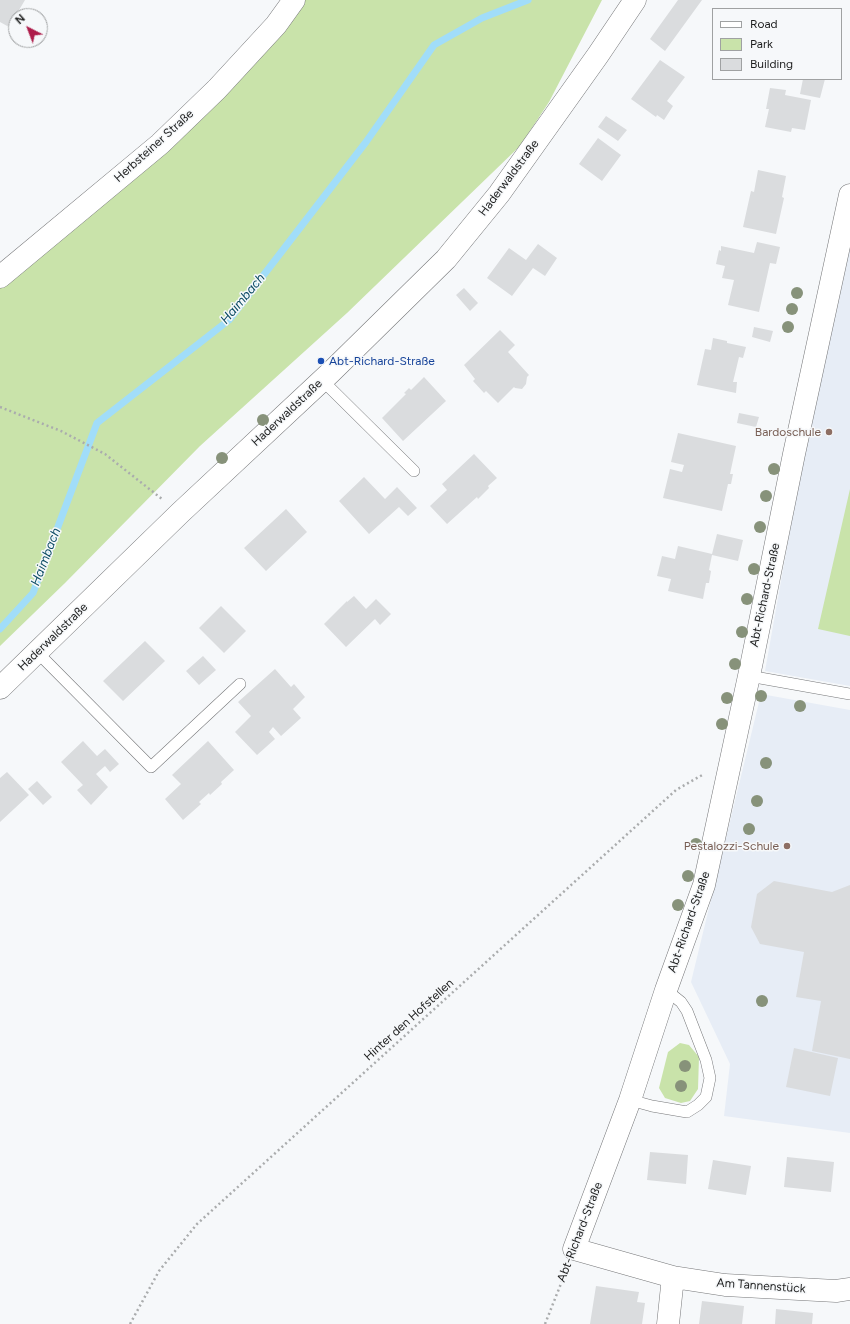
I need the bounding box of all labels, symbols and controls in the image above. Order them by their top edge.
north arrow [8,8,48,48]
legend [712,8,842,80]
text: N [13,12,28,27]
text: Road [750,17,778,31]
text: Park [750,37,773,51]
text: Building [750,57,793,71]
street label: Herbsteiner Straße [111,107,197,185]
street label: Haderwaldstraße [476,137,542,219]
water label: Haimbach [217,271,269,327]
place label: Abt-Richard-Straße [329,354,435,368]
marker: Abt-Richard-Straße [316,356,326,366]
street label: Haderwaldstraße [249,377,325,449]
place label: Bardoschule [755,425,821,439]
marker: Bardoschule [824,427,834,437]
water label: Haimbach [28,526,64,588]
street label: Abt-Richard-Straße [747,542,783,648]
street label: Haderwaldstraße [15,600,91,674]
place label: Pestalozzi-Schule [684,839,779,853]
marker: Pestalozzi-Schule [782,841,792,851]
street label: Abt-Richard-Straße [665,870,713,974]
street label: Hinter den Hofstellen [361,976,457,1064]
street label: Abt-Richard-Straße [554,1180,606,1284]
street label: Am Tannenstück [716,1276,806,1296]

